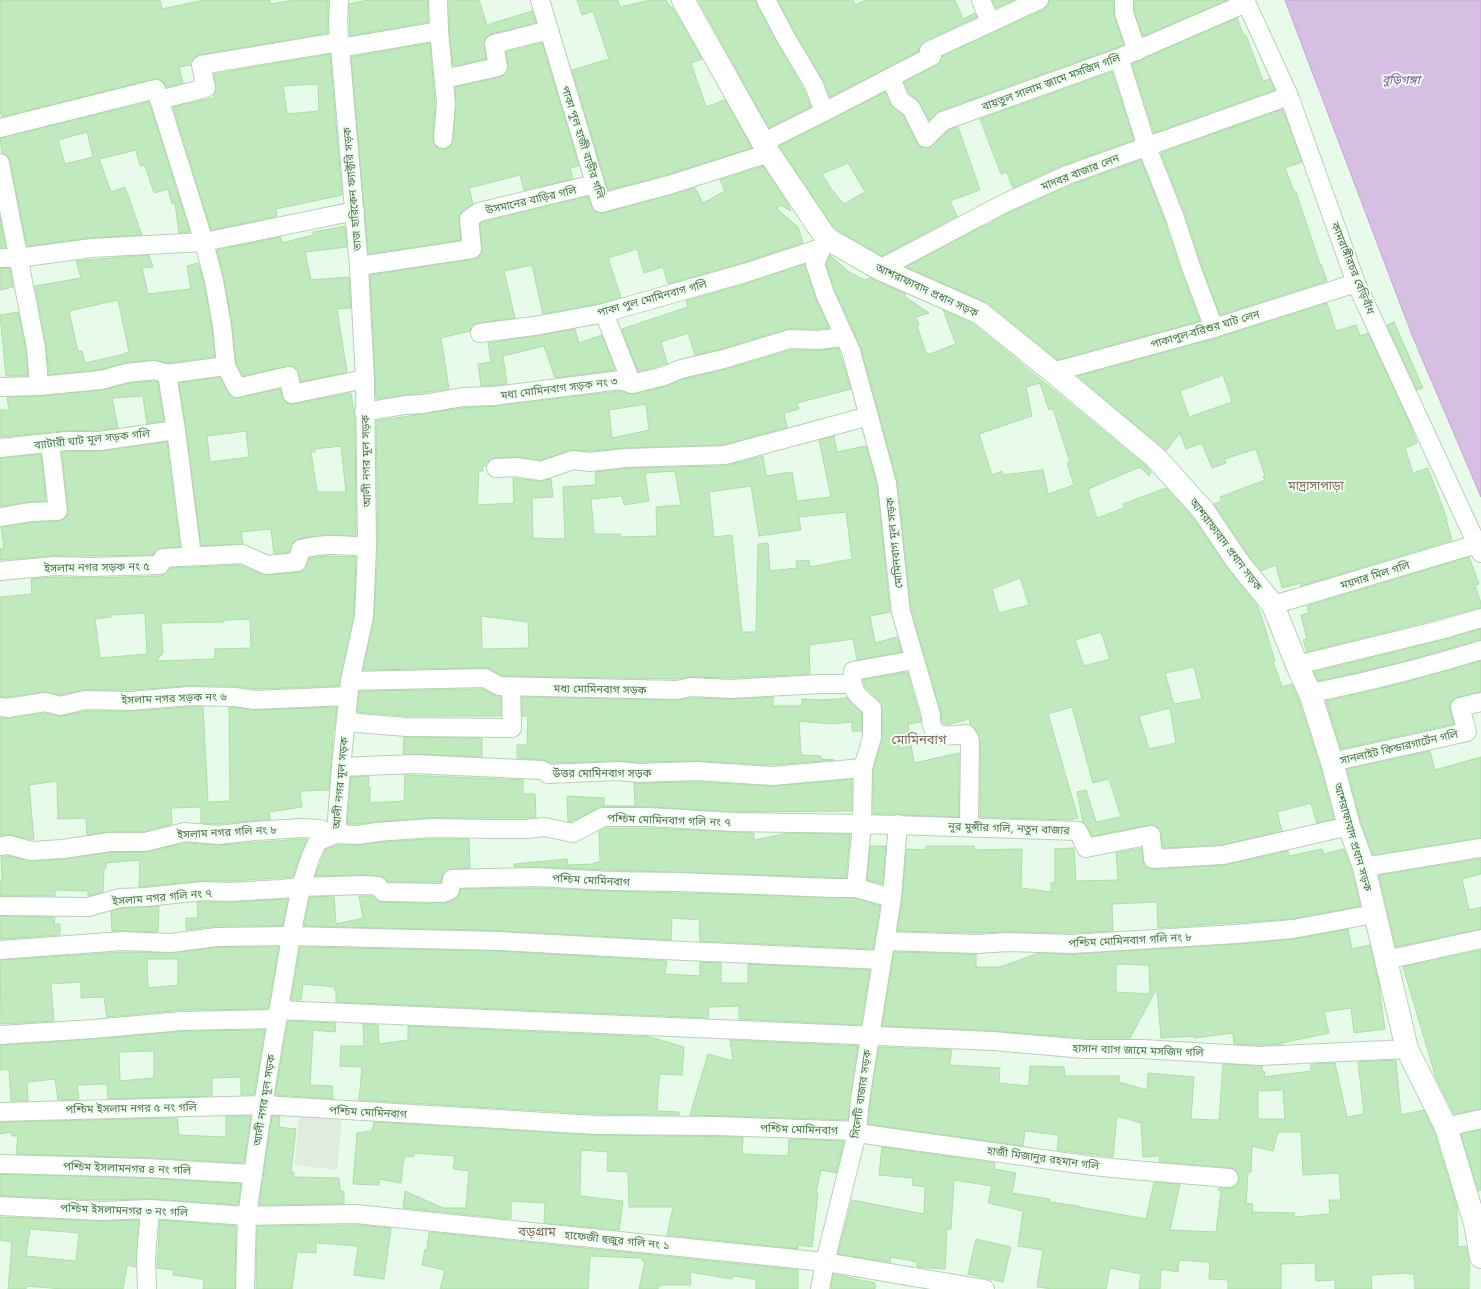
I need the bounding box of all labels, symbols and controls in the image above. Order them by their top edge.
street label: বায়তুল সালাম জামে মসজিদ গলি [979,49,1123,115]
water label: বুড়িগঙ্গা [1382,71,1423,89]
street label: পাকা পুল হাজী বাড়ীর গলি [557,84,609,201]
street label: তাজ হারিকেন ফ্যাক্টরি সড়ক [339,126,365,252]
street label: মাদবর বাজার লেন [1038,150,1122,195]
street label: উসমানের বাড়ির গলি [483,182,579,218]
street label: কামরাঙ্গীরচর বেড়িবাঁধ [1327,219,1379,317]
street label: আশরাফাবাদ প্রধান সড়ক [872,259,981,321]
street label: পাকা পুল মোমিনবাগ গলি [595,275,710,320]
street label: পাকাপুল-বরিশুর ঘাট লেন [1149,306,1262,352]
street label: মধ্য মোমিনবাগ সড়ক নং ৩ [499,373,619,403]
street label: আলী নগর মূল সড়ক [357,415,375,508]
street label: ব্যাটারী ঘাট মূল সড়ক গলি [32,425,152,453]
district label: মাদ্রাসাপাড়া [1287,477,1344,495]
street label: আশরাফাবাদ প্রধান সড়ক [1185,494,1266,594]
street label: মোমিনবাগ মূল সড়ক [881,497,907,589]
street label: ময়দার মিল গলি [1337,557,1412,593]
street label: ইসলাম নগর সড়ক নং ৫ [43,558,150,576]
street label: মধ্য মোমিনবাগ সড়ক [552,680,647,698]
street label: ইসলাম নগর সড়ক নং ৬ [120,688,227,708]
street label: সানলাইট কিন্ডারগার্টেন গলি [1337,725,1461,769]
district label: মোমিনবাগ [892,730,947,749]
street label: আলী নগর মূল সড়ক [328,736,352,831]
street label: উত্তর মোমিনবাগ সড়ক [552,765,652,781]
street label: আশরাফাবাদ প্রধান সড়ক [1330,780,1376,893]
street label: পশ্চিম মোমিনবাগ গলি নং ৭ [607,810,731,830]
street label: নূর মুন্সীর গলি, নতুন বাজার [947,818,1071,838]
street label: ইসলাম নগর গলি নং ৮ [176,821,278,843]
street label: পশ্চিম মোমিনবাগ [552,870,631,890]
street label: ইসলাম নগর গলি নং ৭ [111,885,212,909]
street label: পশ্চিম মোমিনবাগ গলি নং ৮ [1068,929,1193,951]
street label: হাসান ব্যাগ জামে মসজিদ গলি [1071,1040,1205,1060]
street label: সিলেটি বাজার সড়ক [847,1049,875,1140]
street label: আলী নগর মূল সড়ক [249,1053,279,1148]
street label: পশ্চিম ইসলাম নগর ৫ নং গলি [65,1099,198,1117]
street label: পশ্চিম মোমিনবাগ [329,1102,408,1122]
street label: পশ্চিম মোমিনবাগ [760,1120,839,1138]
street label: হাজী মিজানুর রহমান গলি [985,1142,1101,1174]
street label: পশ্চিম ইসলামনগর ৪ নং গলি [63,1158,192,1178]
street label: পশ্চিম ইসলামনগর ৩ নং গলি [60,1200,189,1220]
district label: বড়গ্রাম [517,1222,557,1241]
street label: হাফেজী হুজুর গলি নং ১ [563,1226,670,1253]

